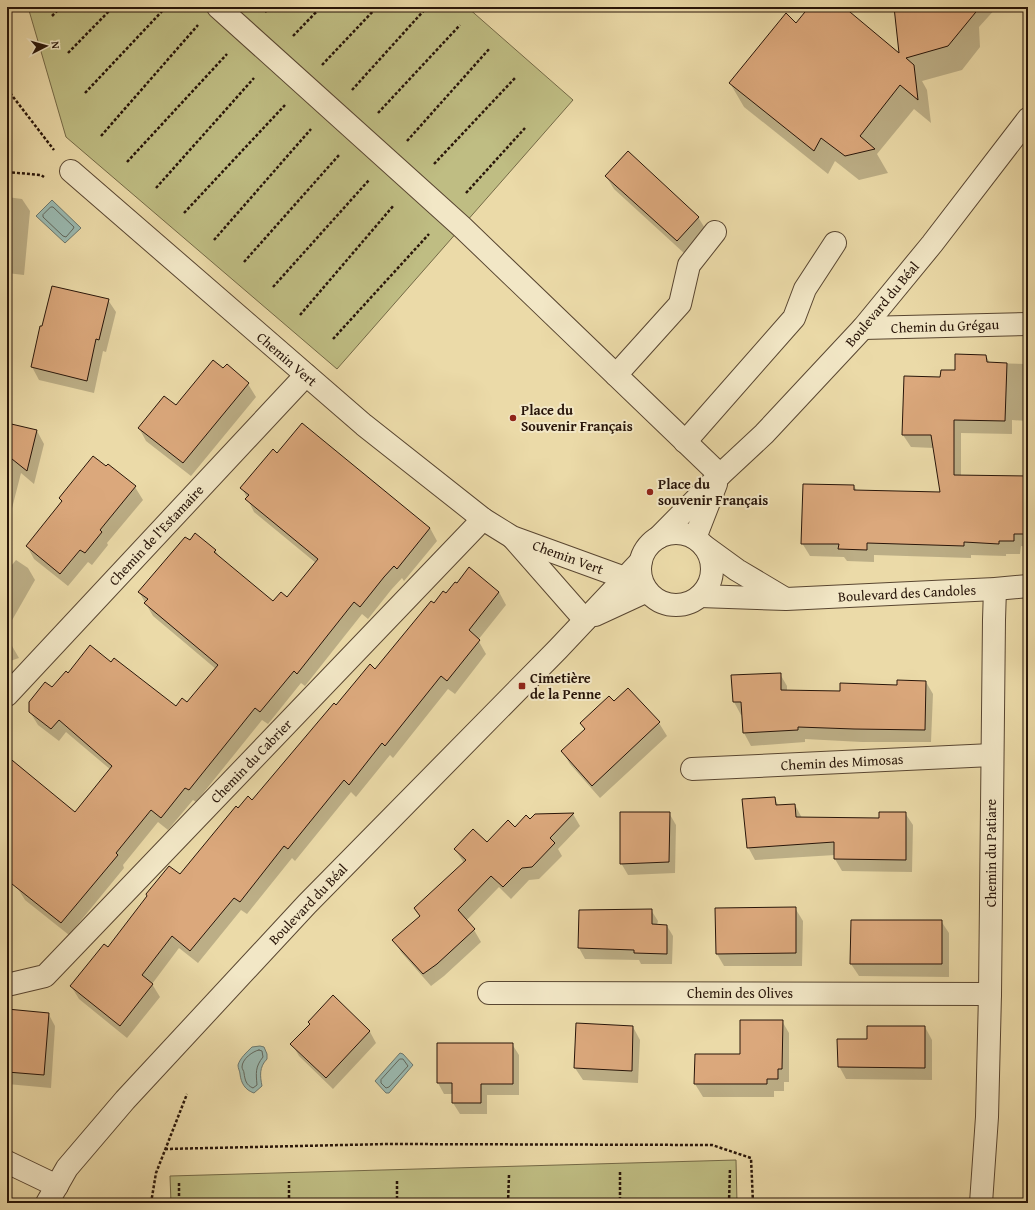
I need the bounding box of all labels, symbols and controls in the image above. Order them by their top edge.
north arrow [26,26,66,66]
text: N [48,40,64,50]
street label: Boulevard du Béal [840,257,924,351]
street label: Chemin du Grégau [891,314,1000,338]
street label: Chemin Vert [253,327,322,391]
place label: Place du Souvenir Français [521,400,633,436]
marker: Place du Souvenir Français [508,413,518,423]
place label: Place du souvenir Français [658,474,768,510]
street label: Chemin de l'Estamaire [104,480,208,590]
marker: Place du souvenir Français [645,487,655,497]
street label: Chemin Vert [530,535,606,579]
street label: Boulevard des Candoles [838,579,976,607]
place label: Cimetière de la Penne [530,668,601,704]
marker: Cimetière de la Penne [517,681,527,691]
street label: Chemin du Cabrier [206,714,297,808]
street label: Chemin des Mimosas [780,749,904,775]
street label: Chemin du Patiare [981,798,1001,907]
street label: Boulevard du Béal [264,859,352,949]
street label: Chemin des Olives [687,983,793,1003]

